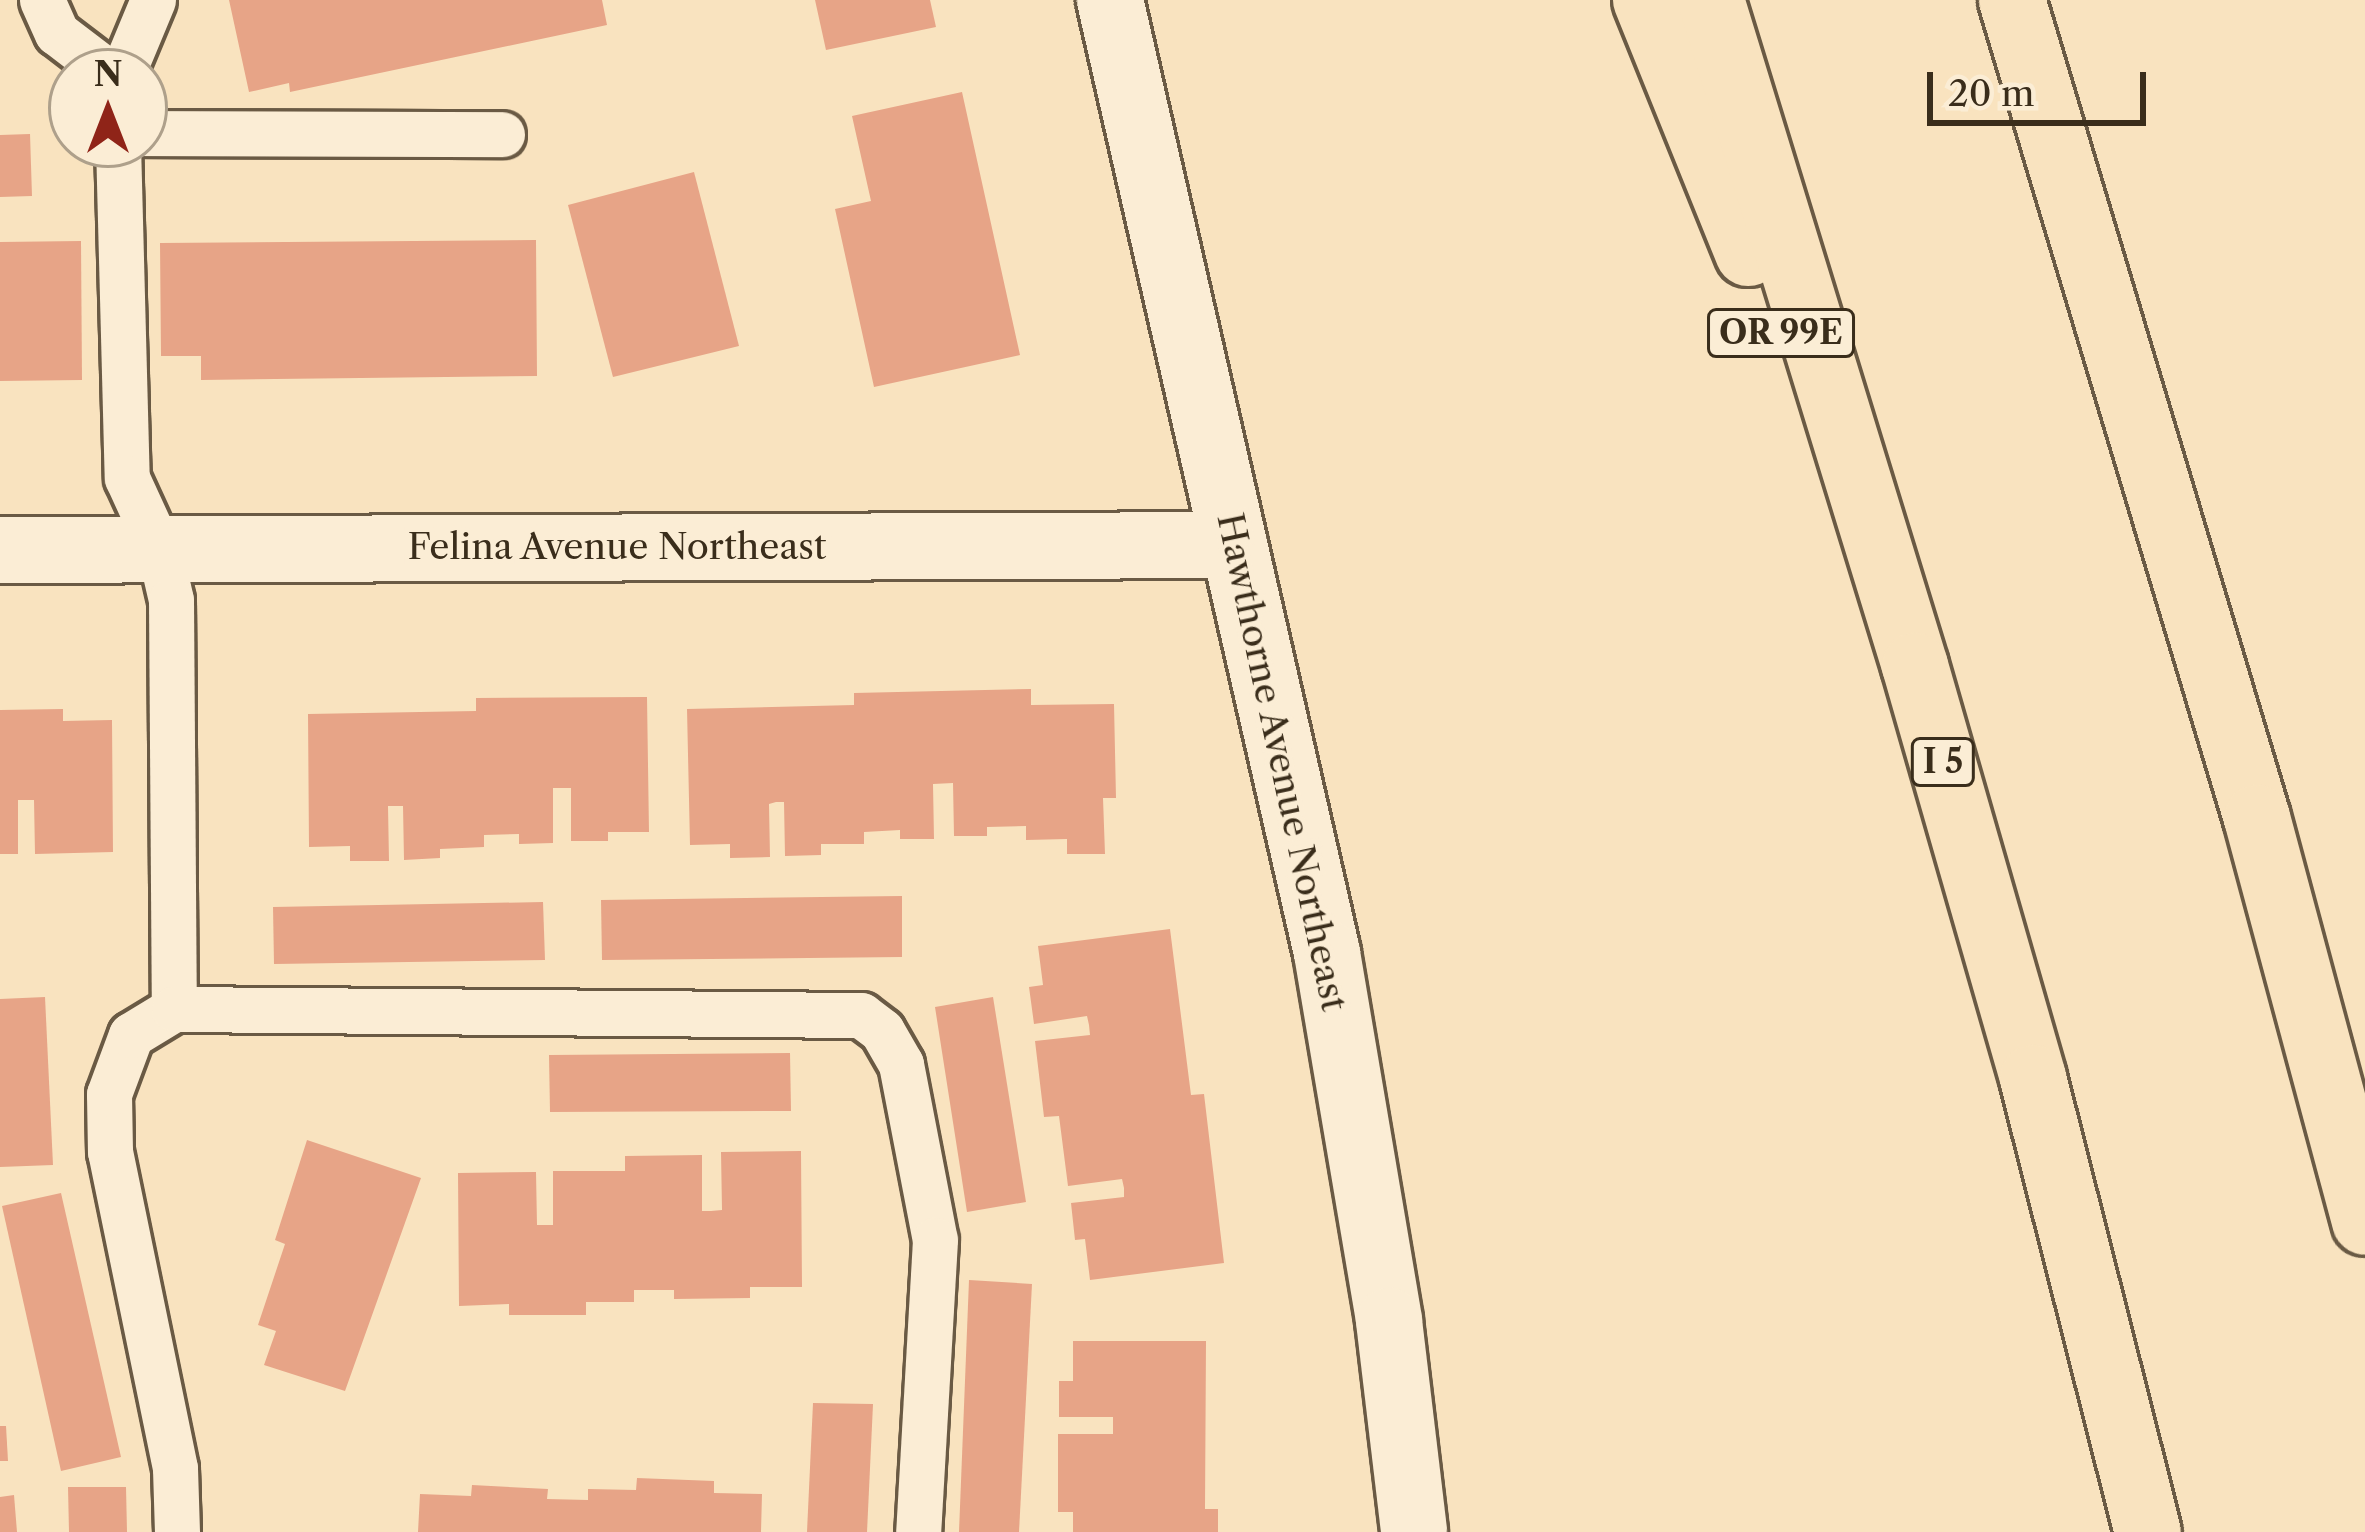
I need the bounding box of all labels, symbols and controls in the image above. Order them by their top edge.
north arrow [48,48,168,168]
scale bar [1933,48,2152,122]
text: N [94,54,122,95]
text: 20 m [1948,71,2035,115]
road number: OR 99E [1706,306,1856,360]
street label: Hawthorne Avenue Northeast [1208,508,1356,1016]
street label: Felina Avenue Northeast [406,525,828,569]
road number: I 5 [1910,735,1976,789]

